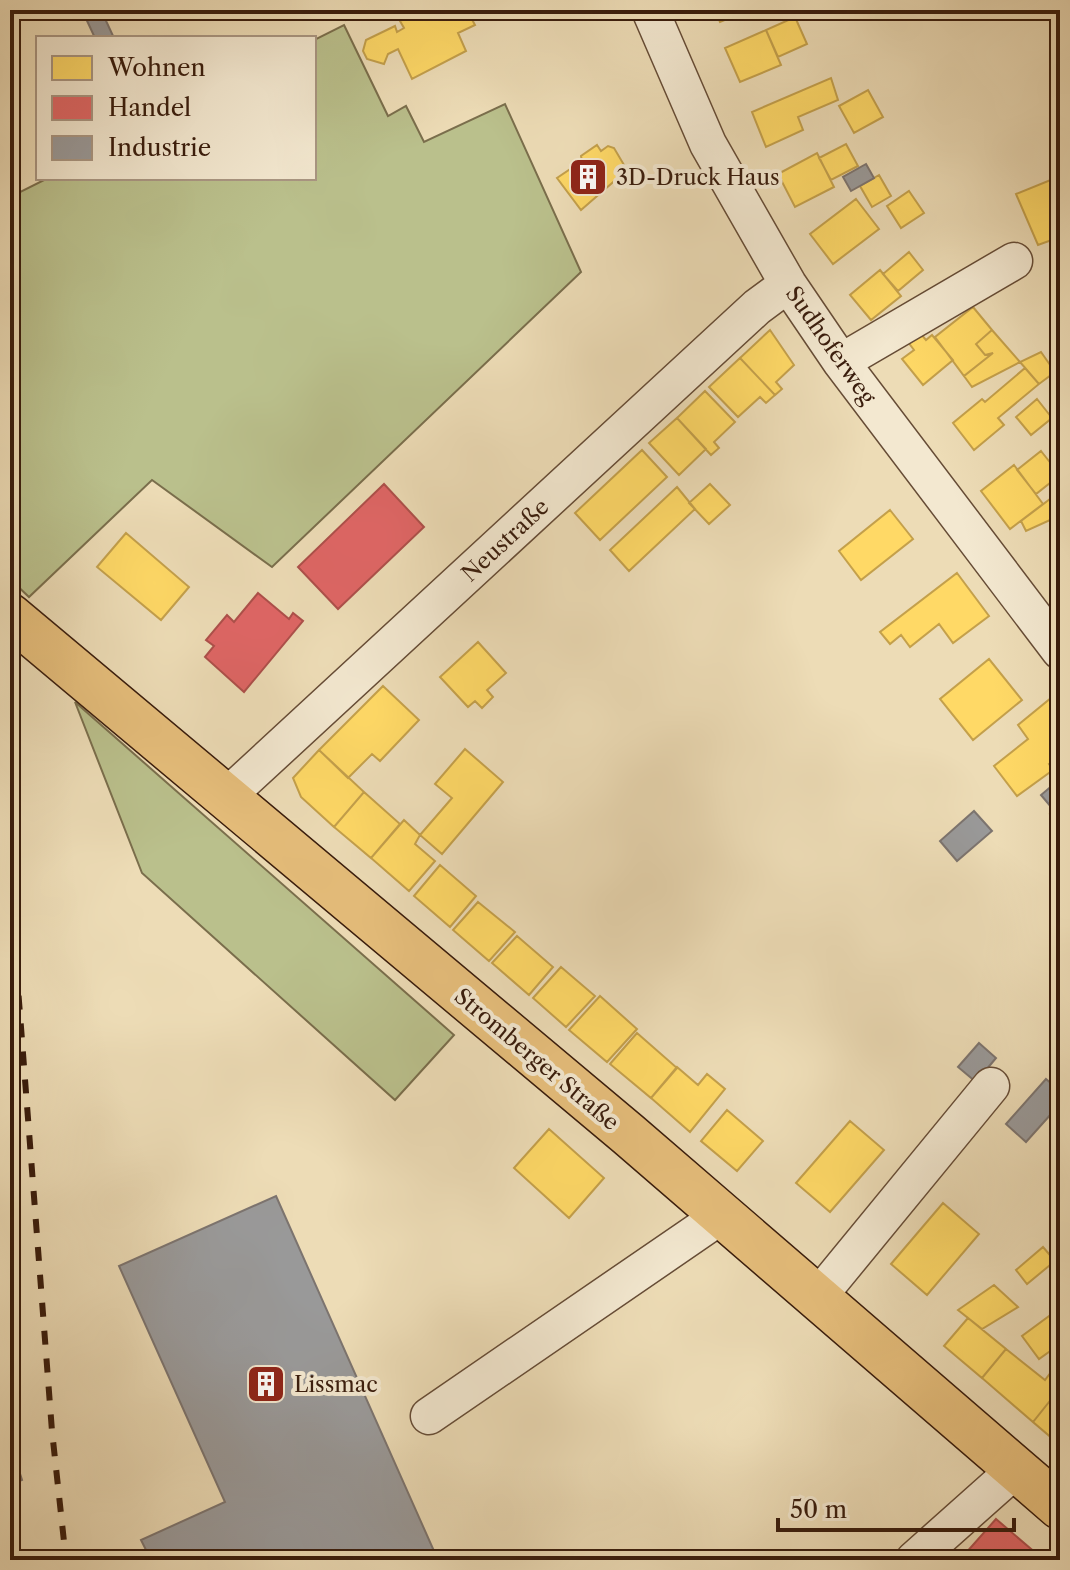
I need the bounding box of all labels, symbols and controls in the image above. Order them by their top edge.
legend [36,36,316,180]
text: Wohnen [107,53,206,82]
text: Handel [108,93,191,122]
text: Industrie [108,133,211,162]
building icon: 3D-Druck Haus [567,156,609,198]
place label: 3D-Druck Haus [616,164,780,191]
street label: Sudhoferweg [780,281,881,410]
street label: Neustraße [456,493,554,587]
street label: Stromberger Straße [449,983,624,1136]
building icon: Lissmac [245,1363,287,1405]
place label: Lissmac [294,1371,378,1398]
scale bar [778,1482,1014,1532]
text: 50 m [790,1495,847,1524]

